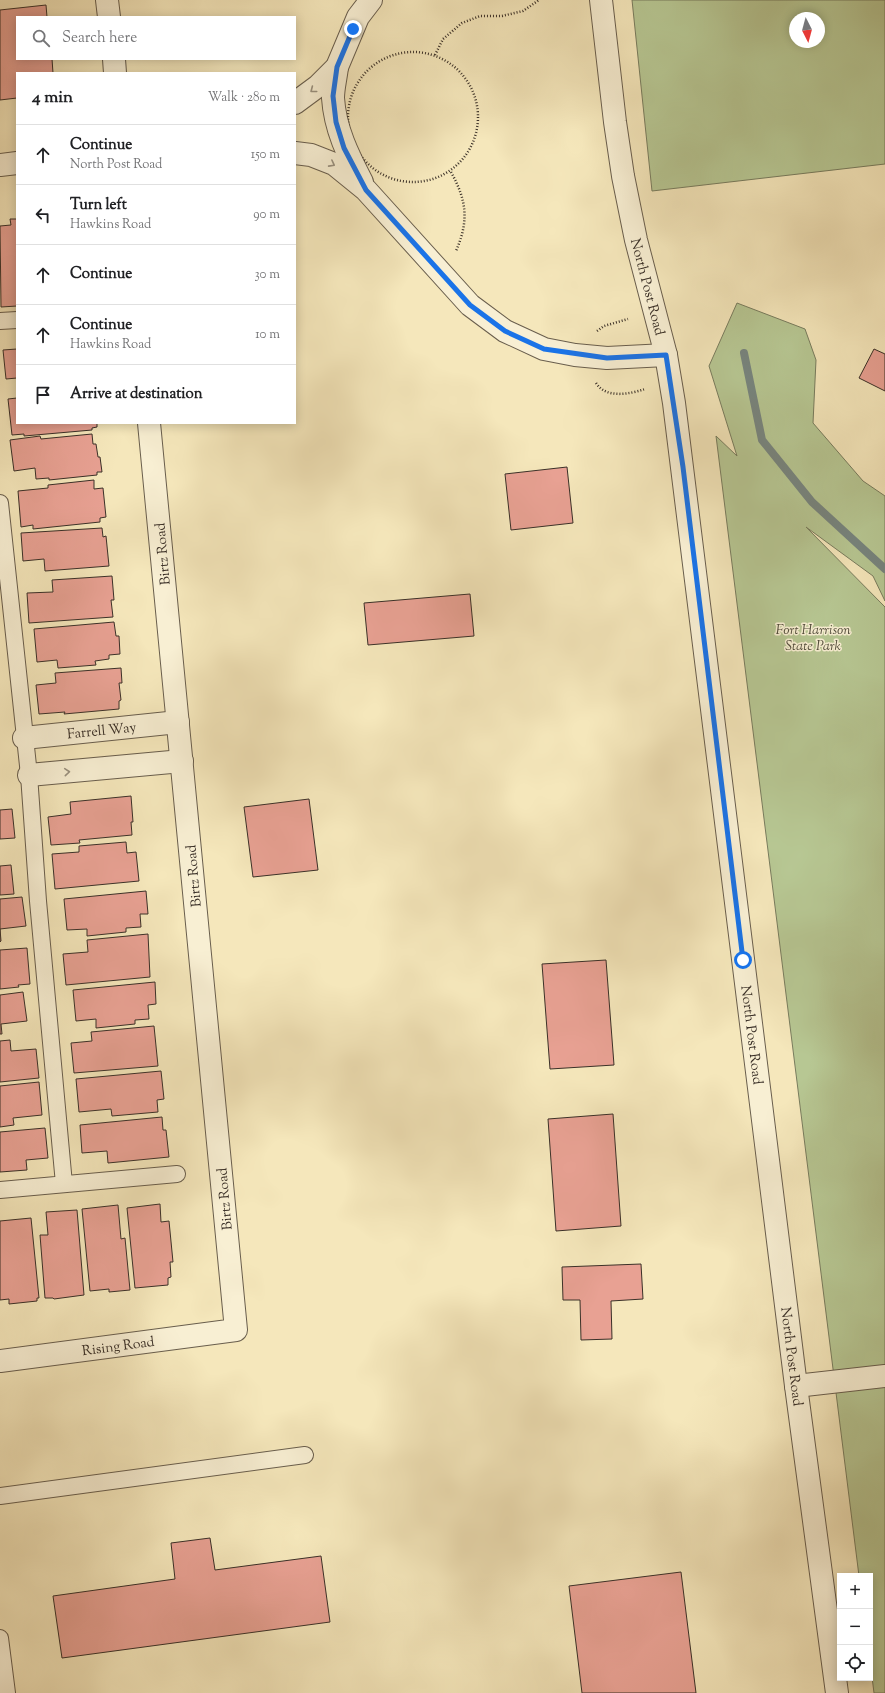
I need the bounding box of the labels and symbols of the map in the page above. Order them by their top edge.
north arrow [789,12,825,48]
route end [344,20,362,38]
one-way arrow [310,85,317,92]
one-way arrow [328,159,335,167]
street label: North Post Road [624,236,669,338]
street label: Birtz Road [151,522,177,586]
park label: Fort Harrison State Park [775,621,851,657]
street label: Farrell Way [66,718,137,745]
one-way arrow [64,767,70,776]
street label: Birtz Road [182,844,208,908]
route start [734,951,752,969]
street label: North Post Road [734,984,767,1086]
street label: Birtz Road [213,1167,239,1231]
street label: North Post Road [774,1306,807,1408]
street label: Rising Road [81,1333,156,1362]

